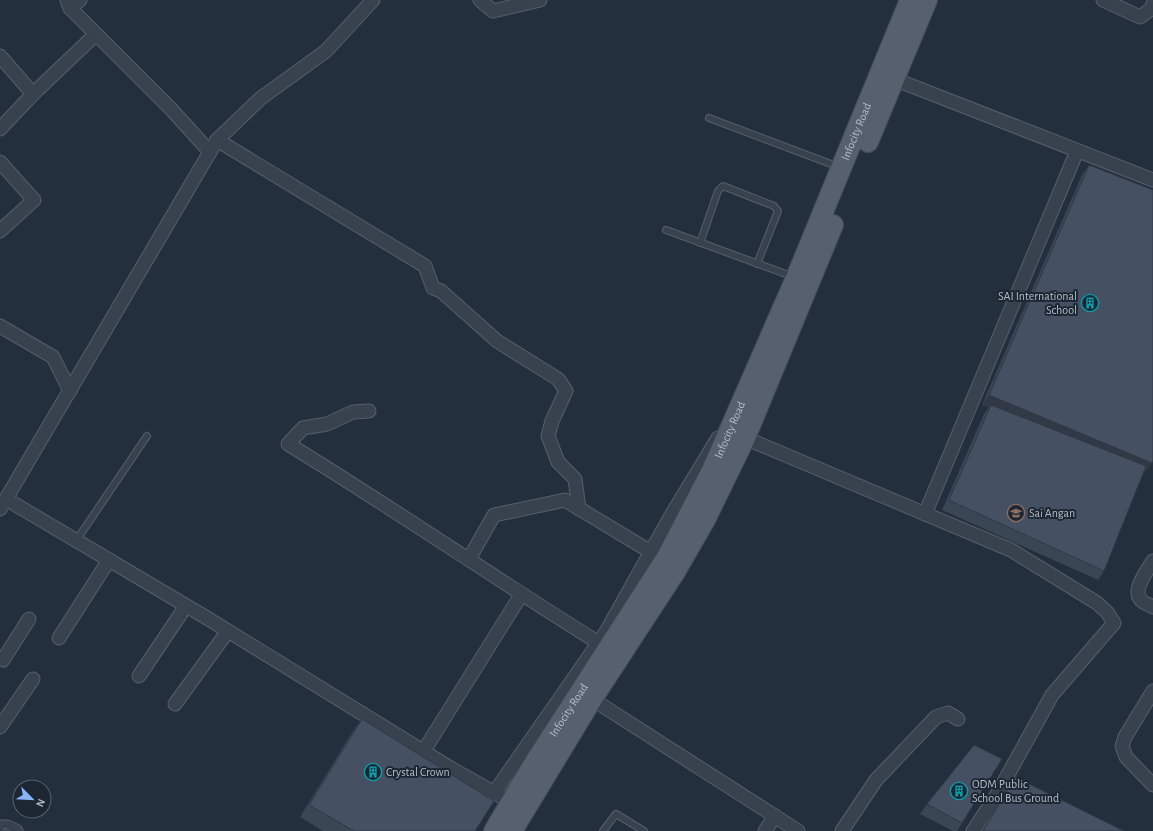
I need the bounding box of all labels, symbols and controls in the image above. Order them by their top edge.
street label: Infocity Road [839,101,873,162]
place label: SAI International School [998,290,1077,316]
building icon: SAI International School [1080,293,1100,313]
street label: Infocity Road [712,399,747,460]
school or university icon: Sai Angan [1006,503,1026,523]
place label: Sai Angan [1029,507,1075,519]
street label: Infocity Road [547,681,590,739]
building icon: Crystal Crown [363,762,383,782]
place label: Crystal Crown [386,766,450,779]
place label: ODM Public School Bus Ground [972,778,1059,804]
north arrow [12,779,52,819]
building icon: ODM Public School Bus Ground [949,781,969,801]
text: N [34,797,47,809]

